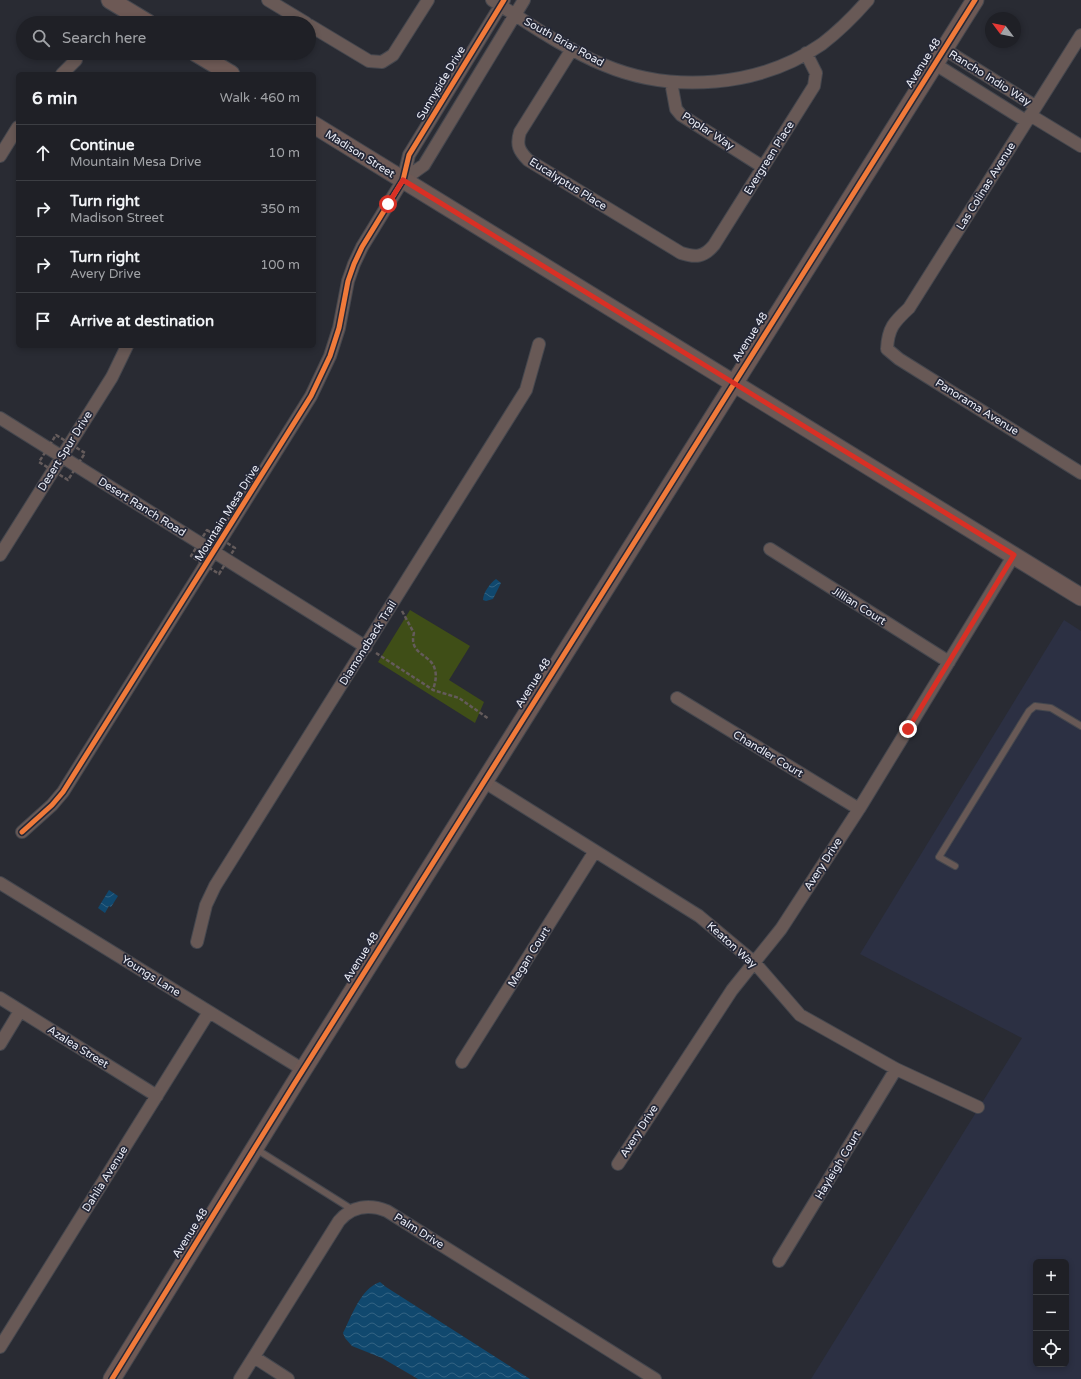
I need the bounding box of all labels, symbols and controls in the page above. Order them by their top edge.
north arrow [985,12,1021,48]
street label: South Briar Road [522,15,606,69]
search box [16,16,316,60]
icon: search [30,27,52,49]
text: Search here [62,29,146,47]
street label: Avenue 48 [903,36,943,90]
street label: Sunnyside Drive [414,44,468,122]
street label: Rancho Indio Way [947,47,1034,109]
text: 6 min [32,88,77,109]
text: Walk · 460 m [220,90,300,106]
street label: Poplar Way [679,109,737,153]
street label: Evergreen Place [741,119,797,197]
street label: Madison Street [323,127,397,181]
text: Continue [70,136,134,154]
street label: Las Colinas Avenue [954,140,1018,232]
icon: ahead [32,142,54,164]
text: 10 m [268,145,300,161]
text: Mountain Mesa Drive [70,154,201,170]
street label: Eucalyptus Place [527,155,609,213]
text: Turn right [70,192,140,210]
route start [379,195,397,213]
icon: right [32,198,54,220]
text: 350 m [260,201,300,217]
text: Madison Street [70,210,164,226]
text: Turn right [70,248,140,266]
icon: right [32,254,54,276]
text: 100 m [260,257,300,273]
text: Avery Drive [70,266,141,282]
icon: arrive [32,310,54,332]
street label: Avenue 48 [730,310,770,364]
text: Arrive at destination [70,312,214,330]
street label: Panorama Avenue [933,376,1021,438]
street label: Desert Spur Drive [35,409,95,493]
street label: Mountain Mesa Drive [192,462,262,564]
street label: Desert Ranch Road [96,475,188,539]
street label: Jillian Court [830,584,888,628]
street label: Diamondback Trail [337,598,399,688]
street label: Avenue 48 [513,656,553,710]
route end [899,720,917,738]
street label: Chandler Court [731,728,805,780]
street label: Avery Drive [801,835,845,893]
street label: Keaton Way [704,919,760,971]
street label: Megan Court [505,924,553,990]
street label: Avenue 48 [341,930,381,984]
street label: Youngs Lane [119,953,183,999]
street label: Azalea Street [45,1023,111,1071]
street label: Avery Drive [617,1102,661,1160]
street label: Hayleigh Court [812,1128,864,1202]
street label: Dahlia Avenue [80,1144,130,1214]
street label: Avenue 48 [170,1206,210,1260]
street label: Palm Drive [392,1211,446,1251]
map controls [1033,1259,1069,1367]
button: + [1033,1259,1069,1295]
button: − [1033,1295,1069,1331]
button: locate [1033,1331,1069,1367]

